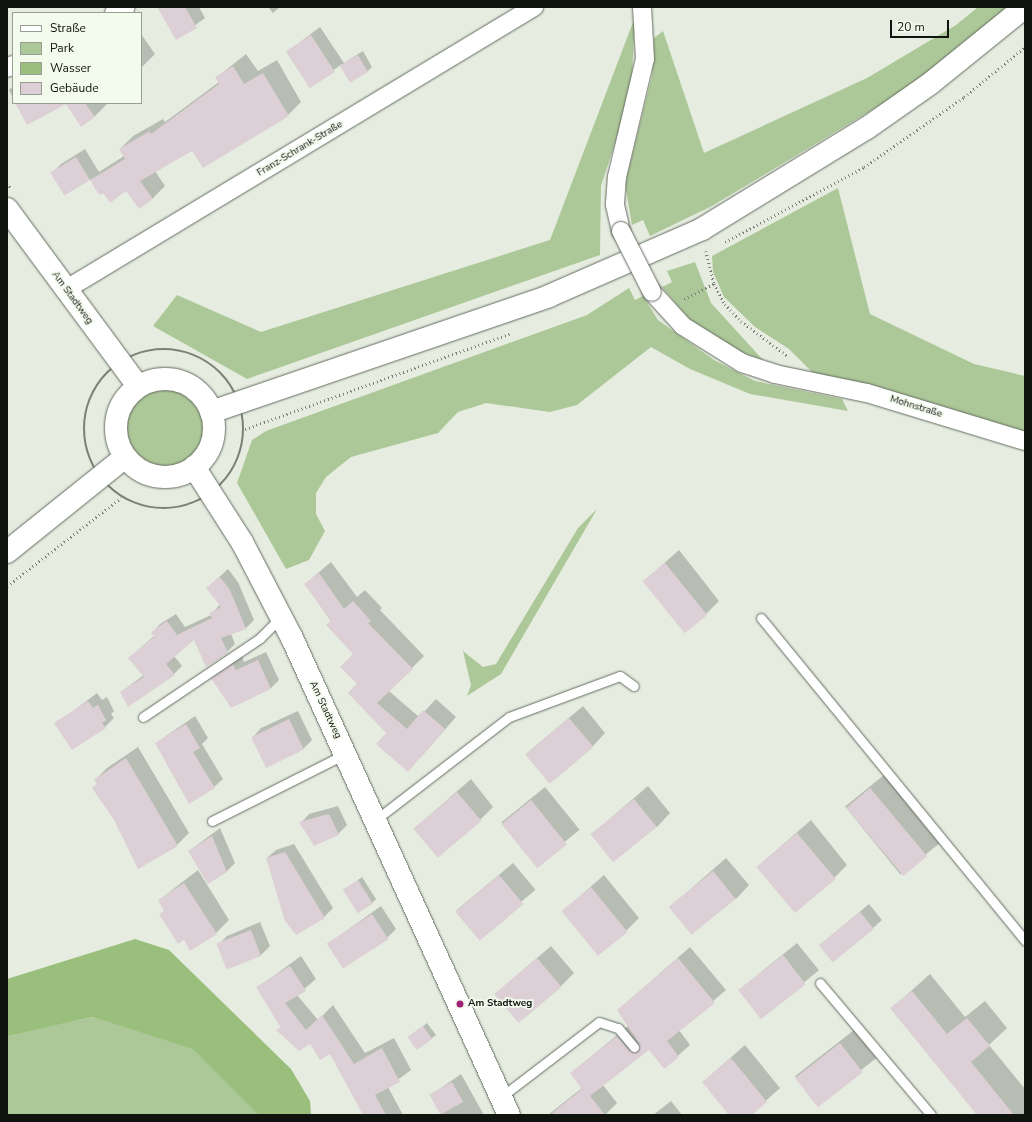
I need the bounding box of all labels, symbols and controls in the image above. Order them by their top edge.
legend [12,12,142,104]
scale bar [892,12,951,38]
text: 20 m [897,19,925,35]
text: Straße [50,20,86,36]
text: Park [50,40,74,56]
text: Wasser [50,60,91,76]
text: Gebäude [50,80,99,96]
street label: Franz-Schrank-Straße [255,119,345,179]
street label: Am Stadtweg [49,269,95,327]
street label: Mohnstraße [888,393,944,421]
street label: Am Stadtweg [306,679,344,741]
place label: Am Stadtweg [468,998,532,1010]
marker: Am Stadtweg [455,999,465,1009]

